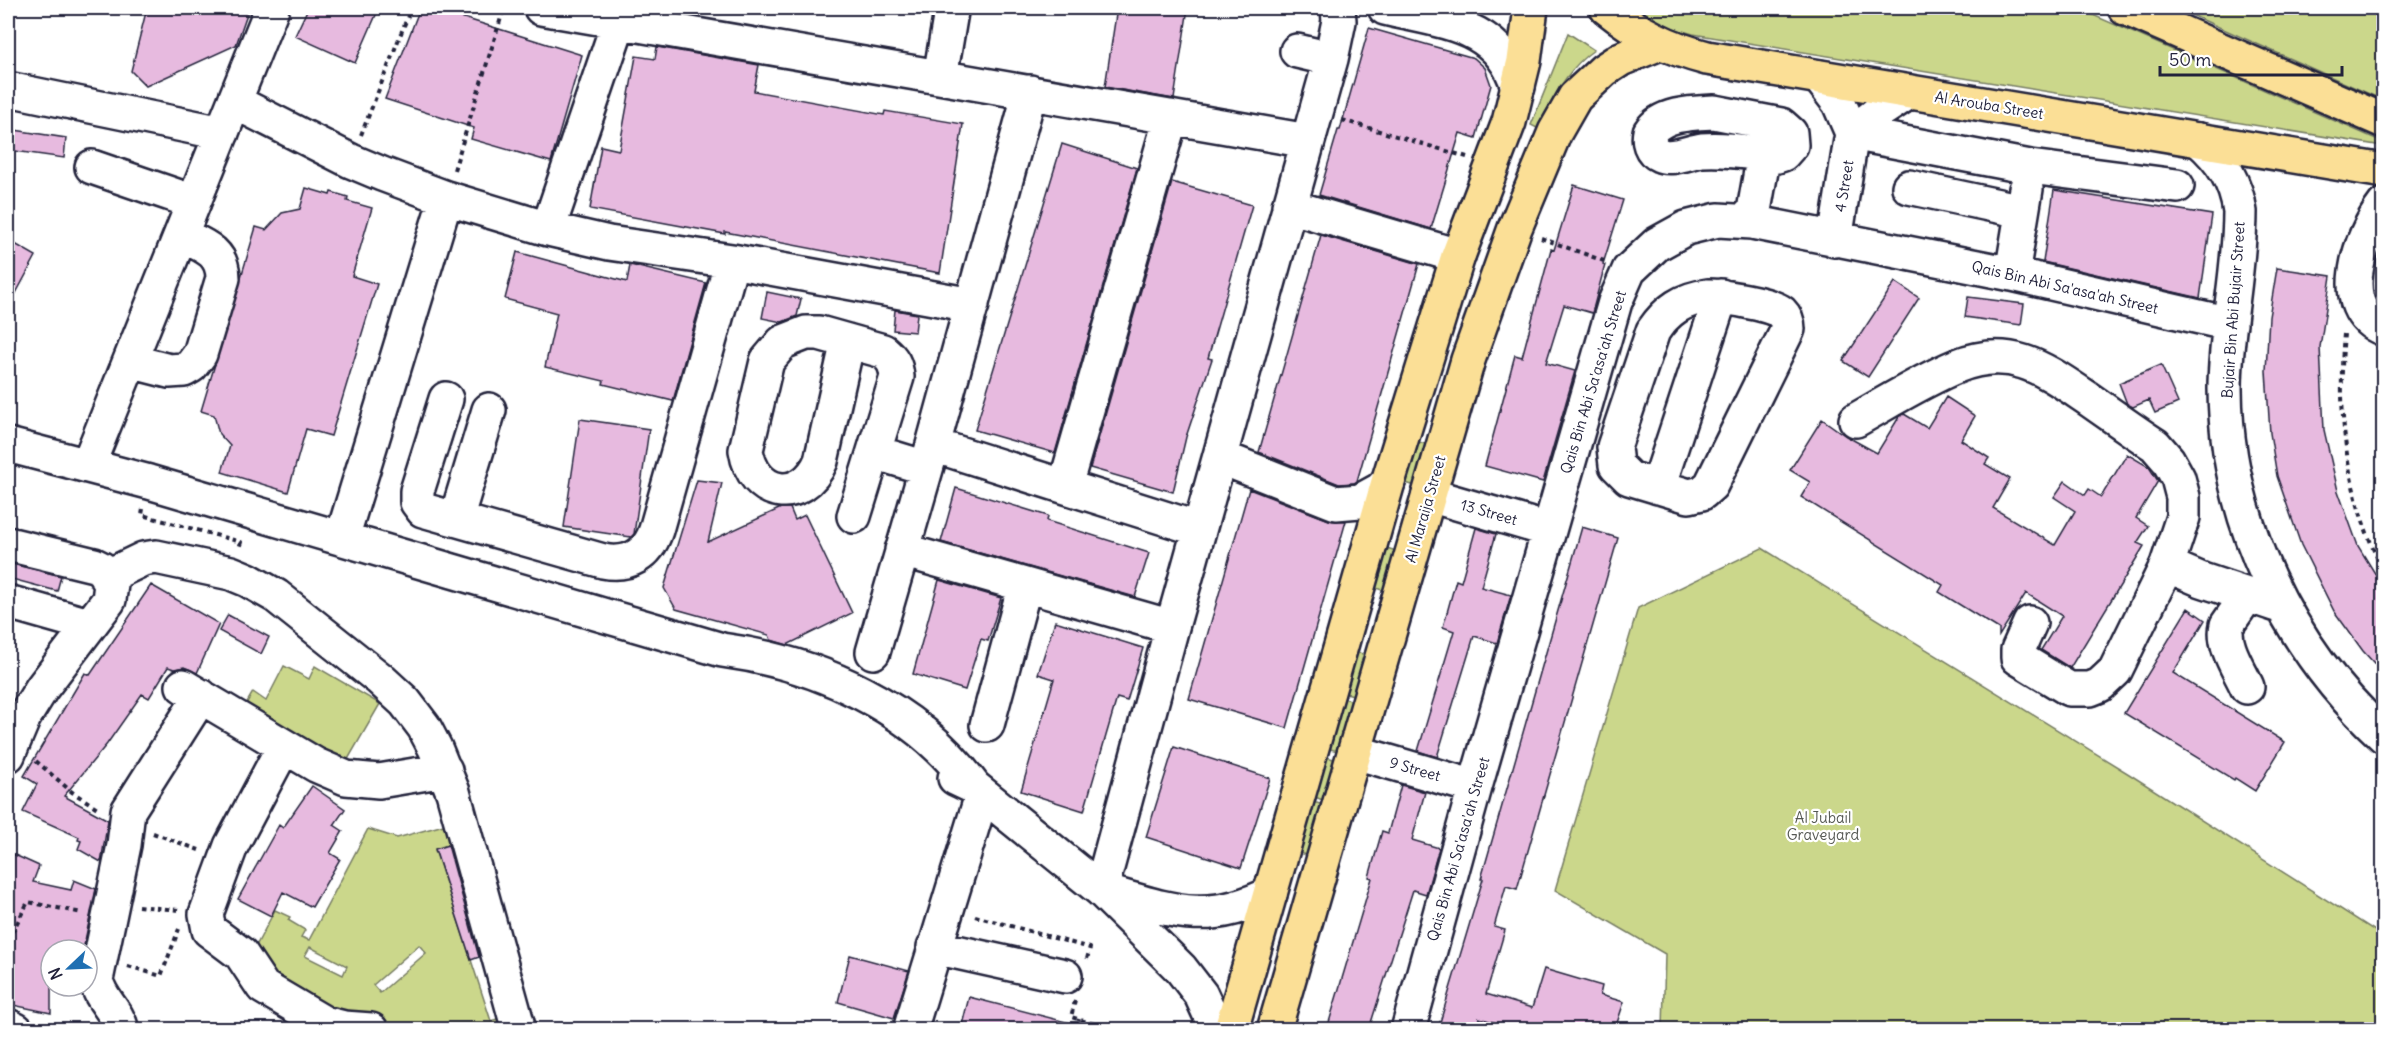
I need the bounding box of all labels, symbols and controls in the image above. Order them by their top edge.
scale bar [2160,39,2342,77]
text: 50 m [2169,48,2211,71]
street label: Al Arouba Street [1933,87,2045,123]
street label: 4 Street [1831,159,1857,213]
street label: Bujair Bin Abi Bujair Street [2217,221,2249,399]
street label: Qais Bin Abi Sa'asa'ah Street [1970,256,2160,318]
street label: Qais Bin Abi Sa'asa'ah Street [1556,288,1630,476]
street label: Al Maraija Street [1401,453,1449,565]
street label: 13 Street [1458,495,1520,529]
street label: 9 Street [1387,753,1443,785]
street label: Qais Bin Abi Sa'asa'ah Street [1423,755,1493,943]
park label: Al Jubail Graveyard [1787,808,1859,844]
north arrow [39,938,99,998]
text: N [44,965,67,983]

